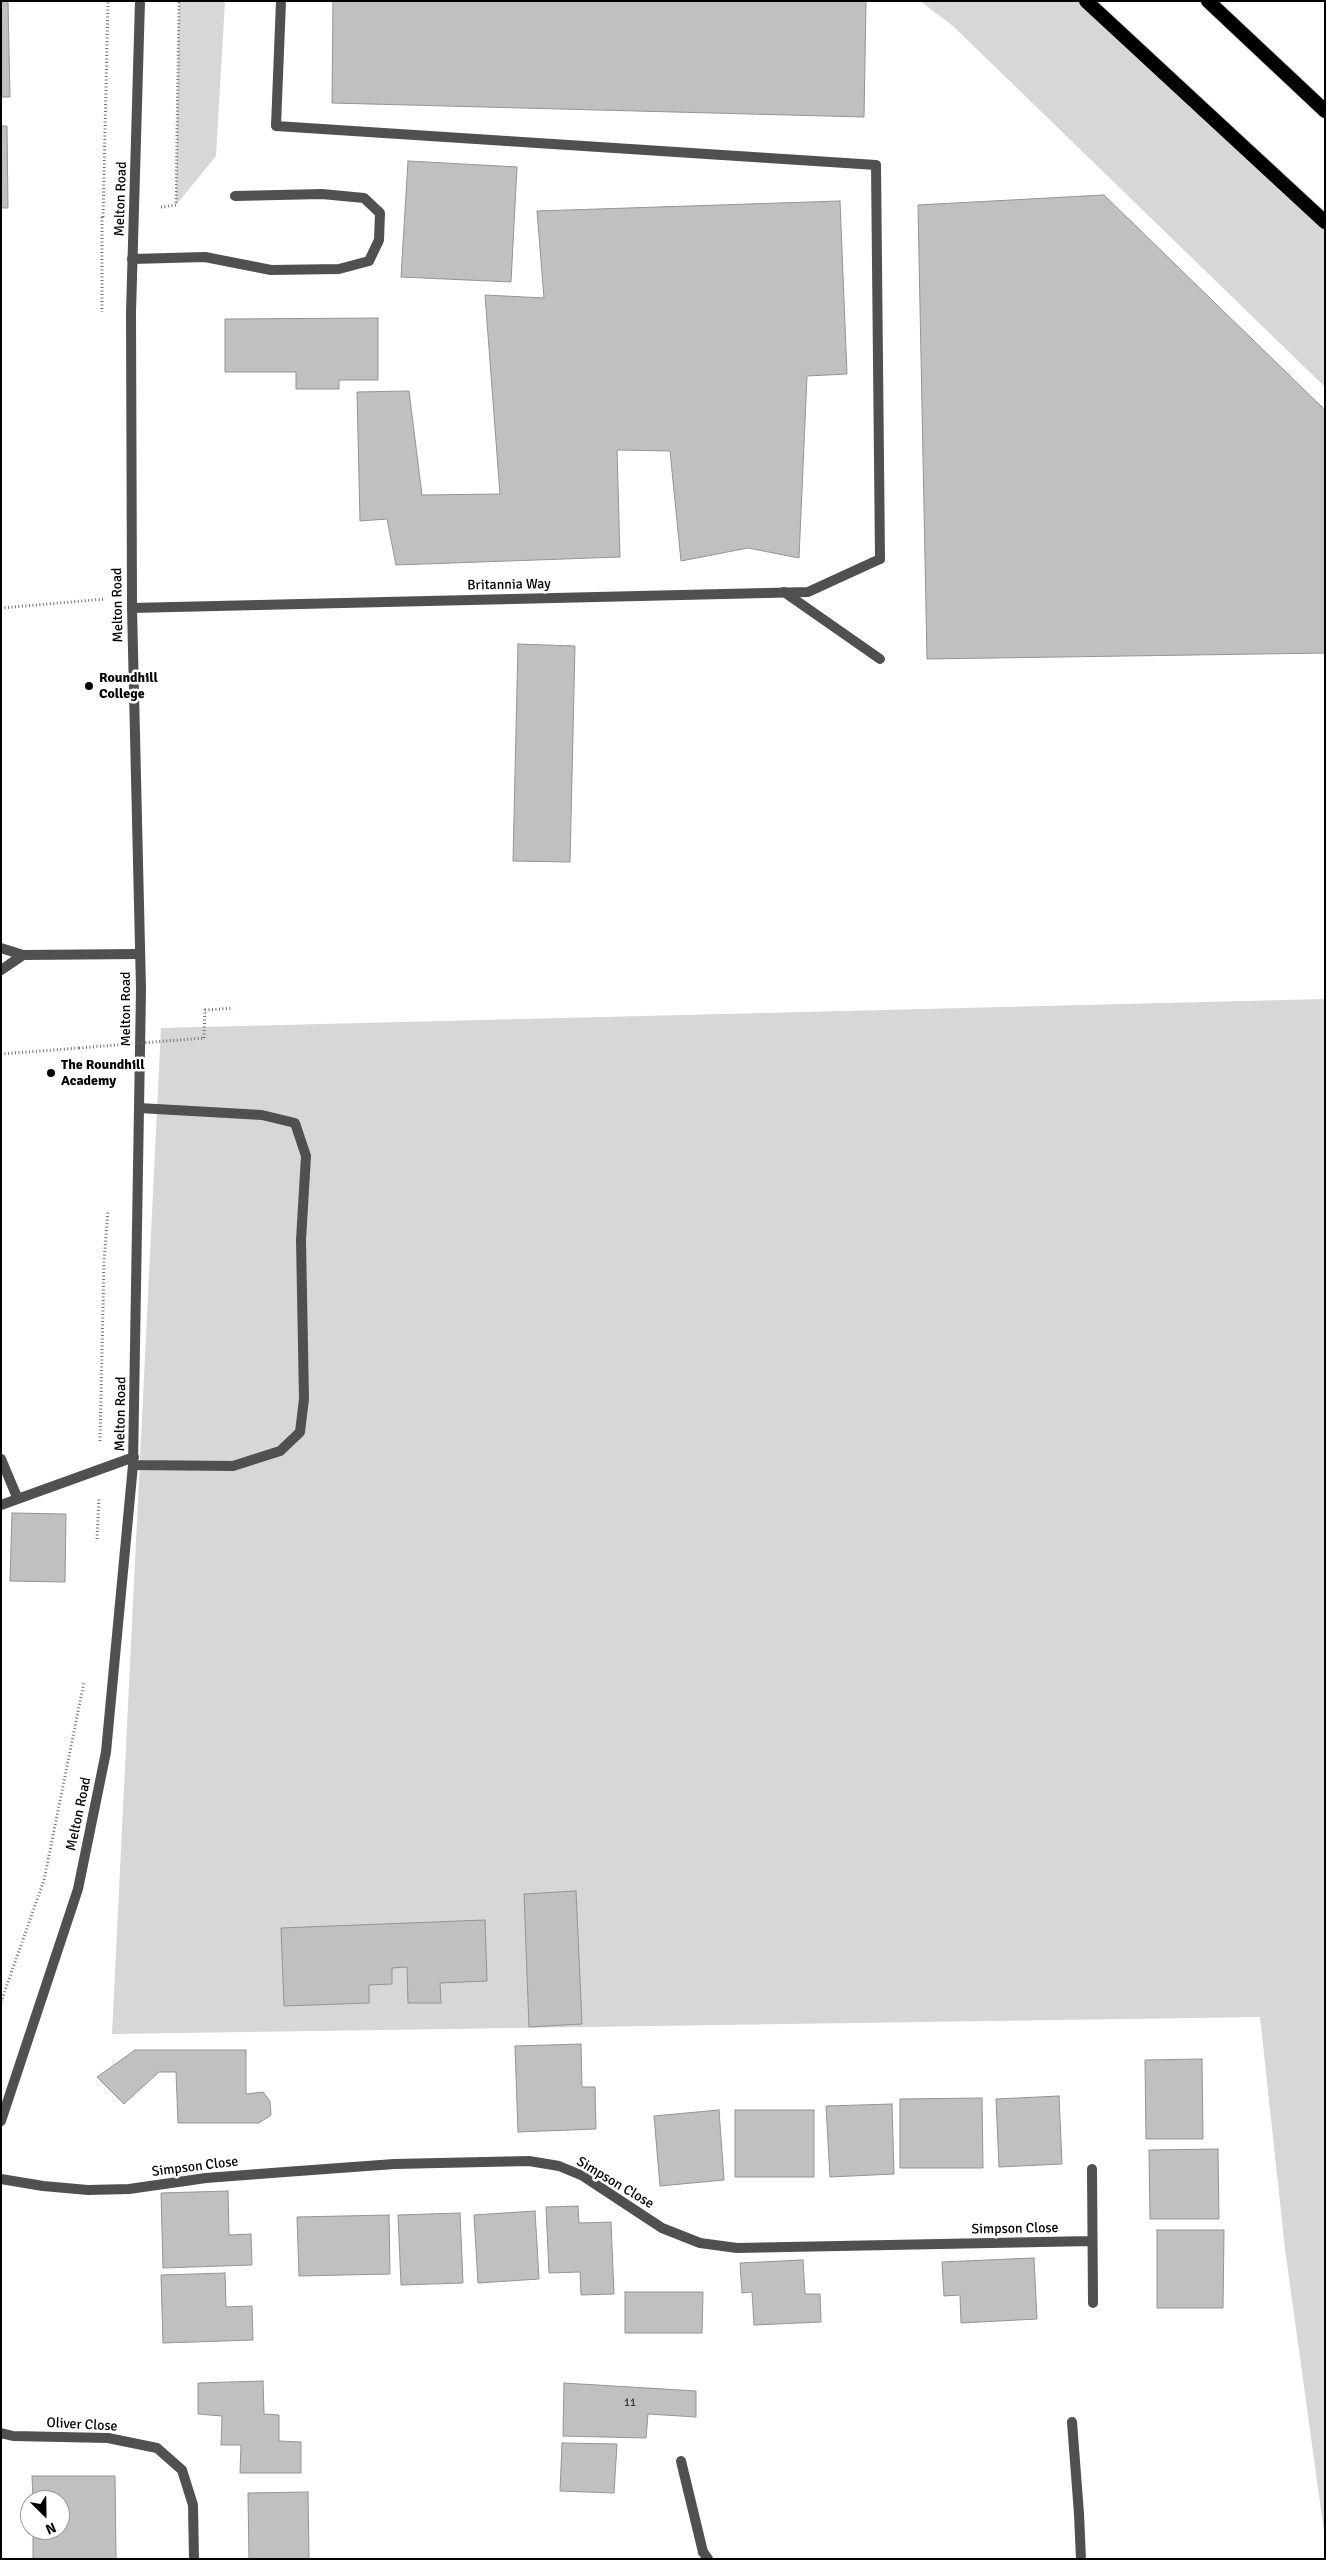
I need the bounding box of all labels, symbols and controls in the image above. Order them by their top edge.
street label: Melton Road [111,161,131,237]
street label: Melton Road [109,567,127,643]
street label: Britannia Way [467,576,551,594]
place label: Roundhill College [99,670,158,702]
marker: Roundhill College [83,680,95,692]
street label: Melton Road [118,972,134,1046]
place label: The Roundhill Academy [61,1057,145,1090]
marker: The Roundhill Academy [45,1067,57,1079]
street label: Melton Road [112,1376,130,1452]
street label: Melton Road [63,1776,95,1852]
street label: Simpson Close [151,2153,239,2181]
street label: Simpson Close [573,2153,657,2213]
street label: Simpson Close [971,2220,1059,2238]
house number: 11 [624,2396,636,2410]
street label: Oliver Close [46,2415,118,2435]
north arrow [20,2490,70,2540]
text: N [43,2519,58,2538]

